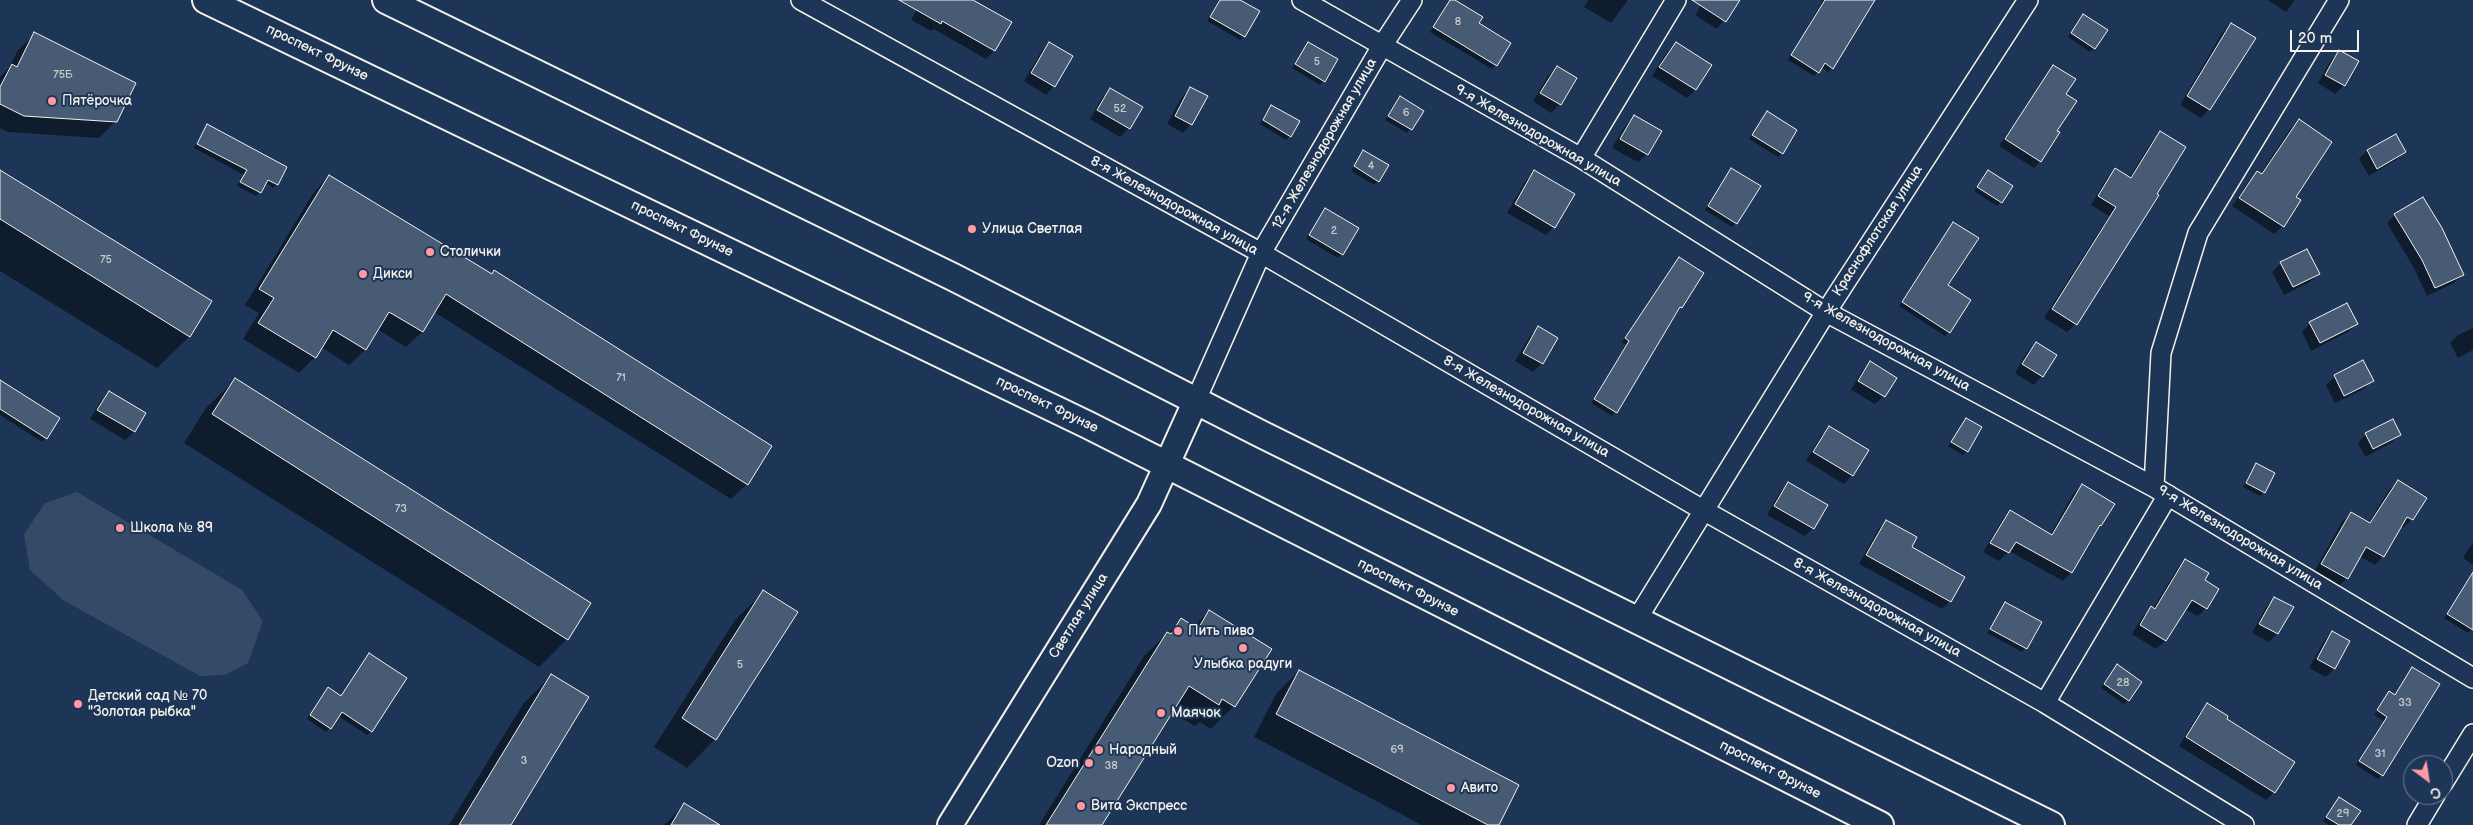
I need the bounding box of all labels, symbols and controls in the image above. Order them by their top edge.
house number: 8 [1455,15,1461,29]
scale bar [2293,20,2362,52]
street label: проспект Фрунзе [263,21,371,85]
text: 20 m [2298,29,2332,48]
street label: 12-я Железнодорожная улица [1269,55,1381,233]
house number: 5 [1314,55,1320,69]
house number: 75Б [53,68,73,82]
street label: 9-я Железнодорожная улица [1452,81,1624,191]
place label: Пятёрочка [62,93,132,109]
marker: Пятёрочка [46,95,58,107]
house number: 52 [1114,102,1126,116]
house number: 6 [1403,106,1409,120]
street label: 8-я Железнодорожная улица [1087,153,1261,259]
house number: 4 [1368,159,1374,173]
street label: Краснофлотская улица [1829,162,1927,300]
street label: проспект Фрунзе [628,197,736,261]
place label: Улица Светлая [982,221,1082,237]
marker: Улица Светлая [966,223,978,235]
house number: 2 [1331,224,1337,238]
place label: Столички [440,244,501,260]
marker: Столички [424,246,436,258]
house number: 75 [100,253,112,267]
place label: Дикси [373,266,413,282]
marker: Дикси [357,268,369,280]
street label: 9-я Железнодорожная улица [1799,289,1973,395]
street label: 8-я Железнодорожная улица [1440,352,1612,462]
house number: 71 [616,371,626,385]
street label: проспект Фрунзе [993,373,1101,437]
street label: 9-я Железнодорожная улица [2155,482,2325,594]
house number: 73 [395,502,407,516]
place label: Школа № 89 [130,520,213,536]
marker: Школа № 89 [114,522,126,534]
street label: проспект Фрунзе [1355,555,1461,621]
street label: 8-я Железнодорожная улица [1790,555,1964,661]
street label: Светлая улица [1046,570,1112,662]
place label: Пить пиво [1188,623,1254,639]
marker: Пить пиво [1172,625,1184,637]
marker: Улыбка радуги [1237,642,1249,654]
place label: Улыбка радуги [1194,656,1292,672]
house number: 5 [737,658,743,672]
house number: 28 [2117,676,2129,690]
place label: Детский сад № 70 "Золотая рыбка" [88,688,207,720]
house number: 33 [2398,696,2412,710]
marker: Детский сад № 70 "Золотая рыбка" [72,698,84,710]
place label: Маячок [1171,705,1221,721]
marker: Маячок [1155,707,1167,719]
street label: проспект Фрунзе [1717,737,1823,803]
place label: Народный [1109,742,1177,758]
house number: 69 [1390,743,1404,757]
marker: Народный [1093,744,1105,756]
house number: 31 [2374,747,2386,761]
house number: 3 [521,754,527,768]
place label: Ozon [1046,755,1079,771]
north arrow [2403,755,2453,805]
marker: Ozon [1083,757,1095,769]
house number: 38 [1104,759,1118,773]
place label: Авито [1461,780,1498,796]
marker: Авито [1445,782,1457,794]
text: С [2427,783,2444,802]
place label: Вита Экспресс [1091,798,1187,814]
marker: Вита Экспресс [1075,800,1087,812]
house number: 29 [2337,807,2349,821]

